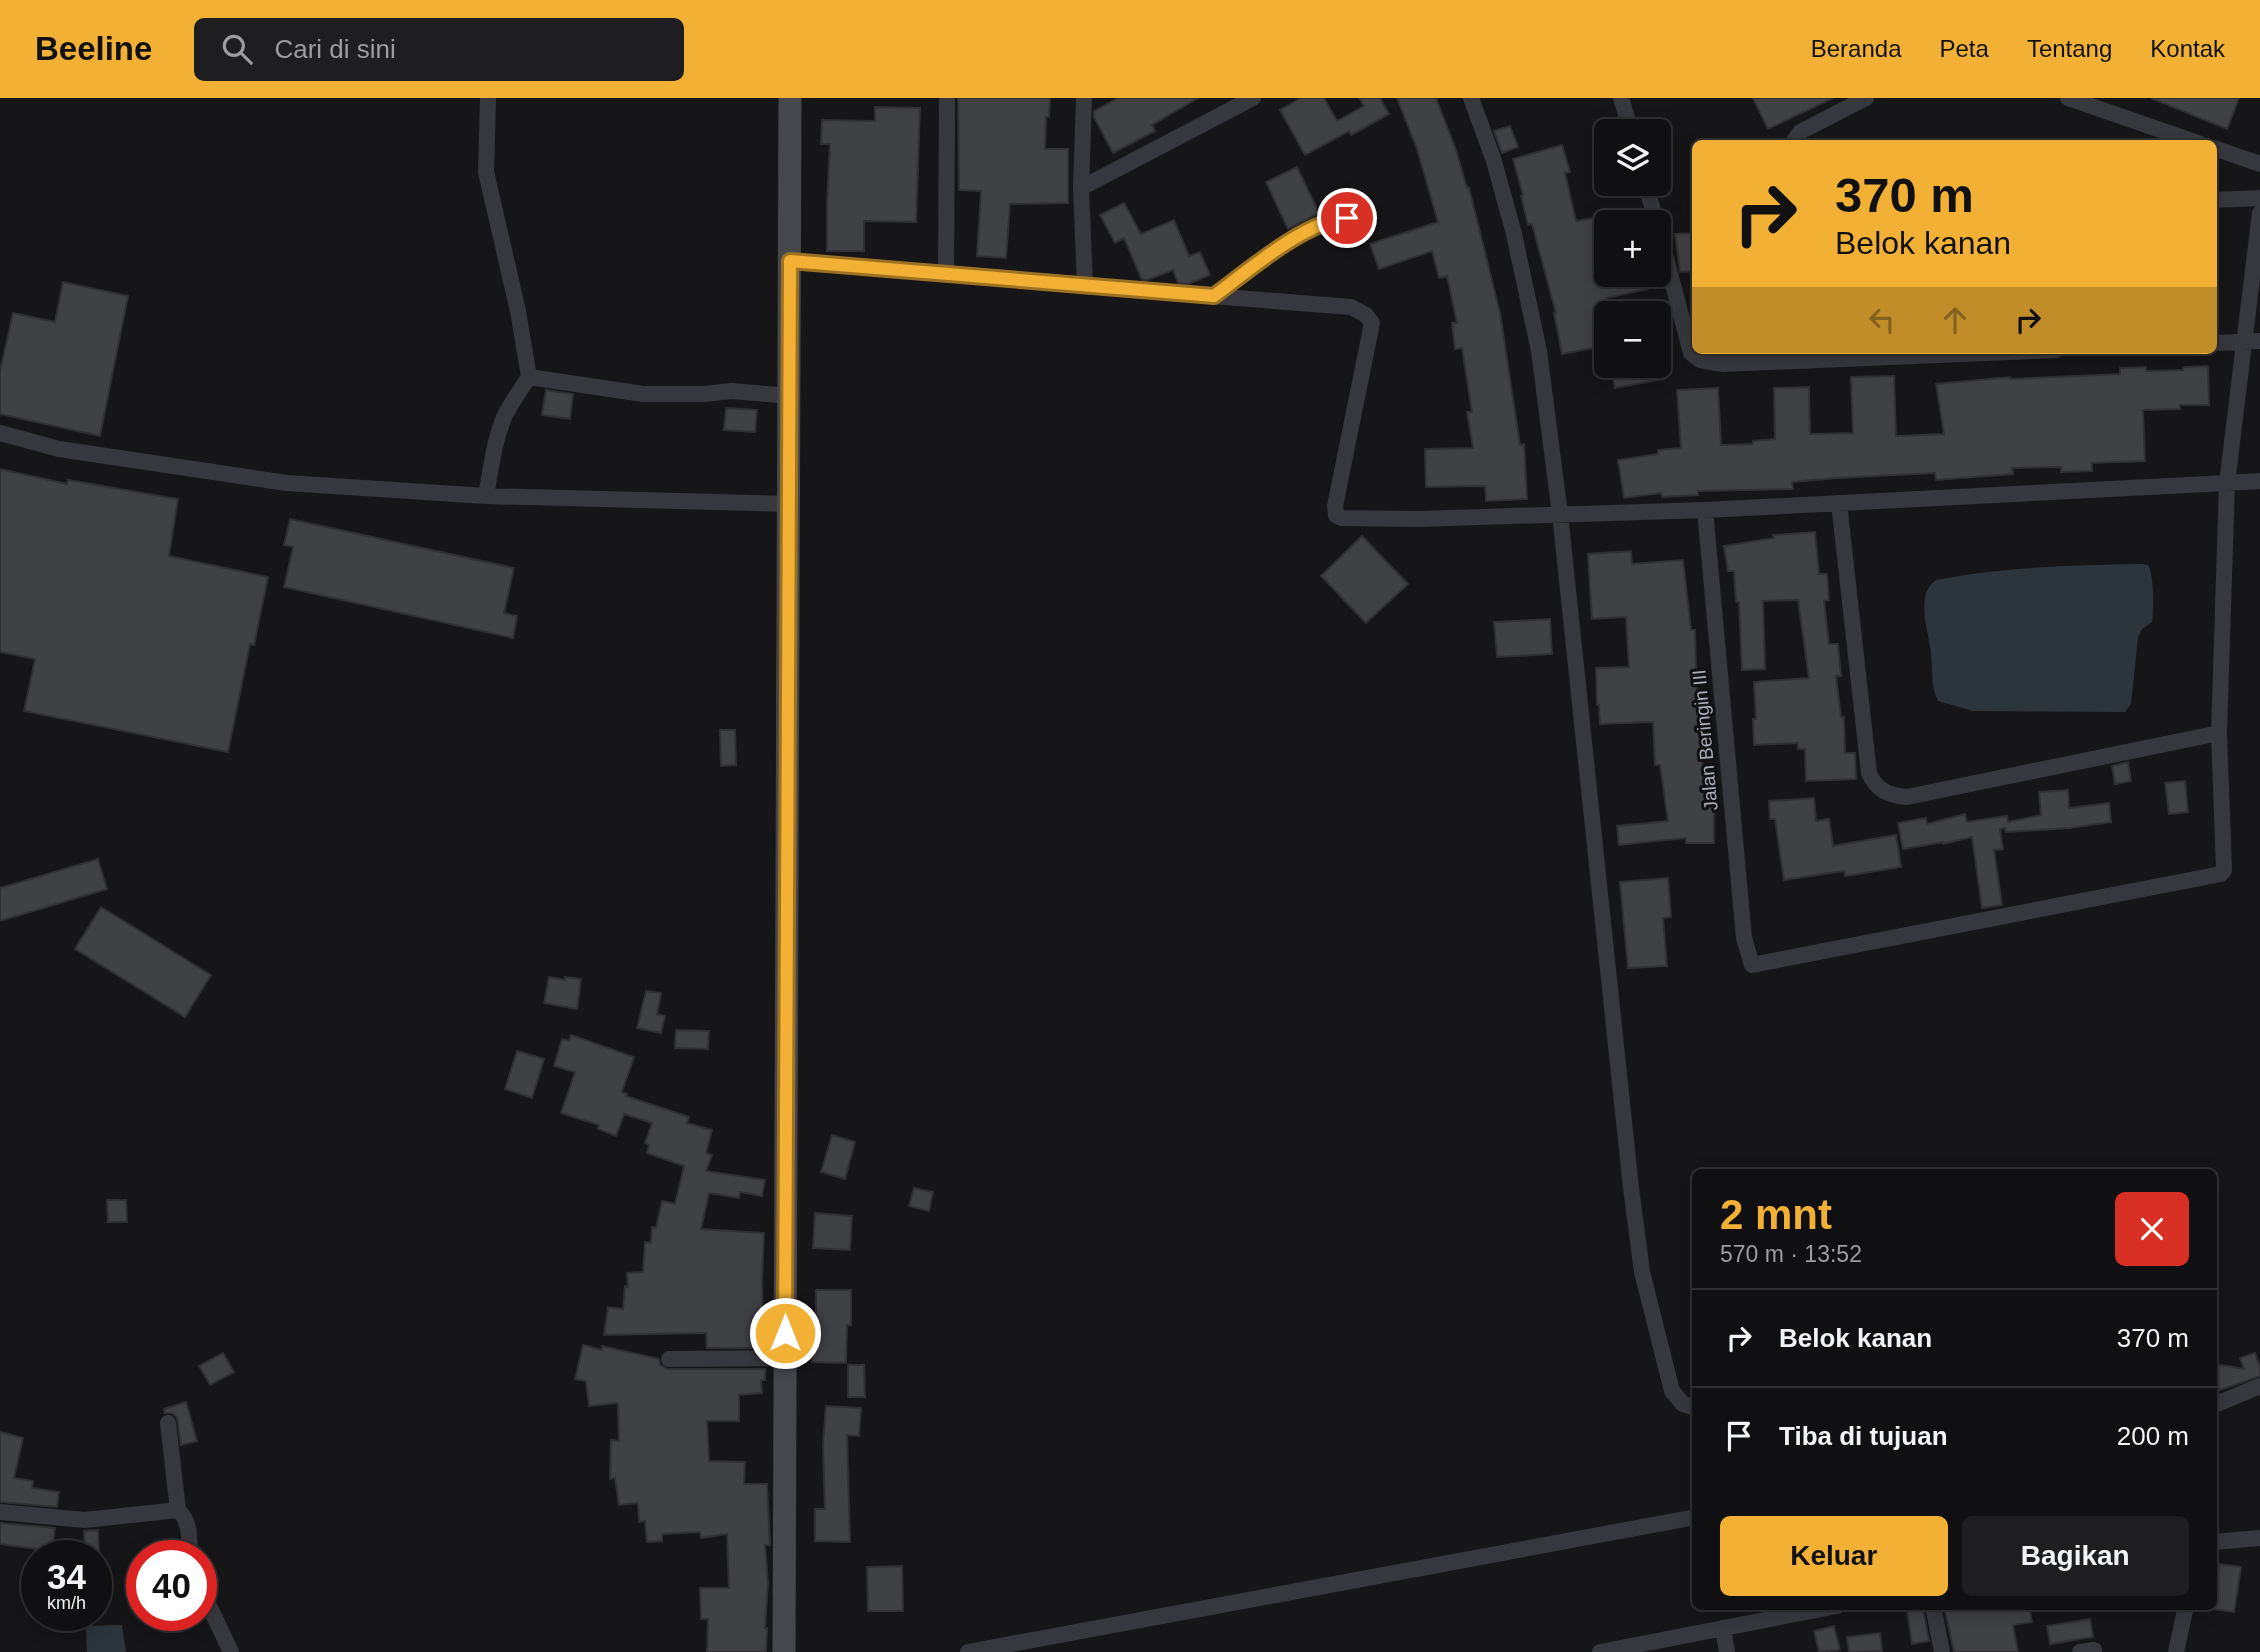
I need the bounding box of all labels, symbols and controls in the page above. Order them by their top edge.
search box [194,18,684,81]
text: Beeline [35,30,152,67]
icon: search [218,30,256,68]
text: Cari di sini [274,34,396,64]
text: Beranda [1811,35,1902,62]
text: Peta [1940,35,1989,62]
text: Tentang [2027,35,2112,62]
text: Kontak [2150,35,2225,62]
map controls [1594,119,1671,378]
button: layers [1594,119,1671,196]
icon: right [1720,168,1811,259]
text: 370 m [1835,168,1974,222]
pin [1317,188,1377,248]
icon: arrive [1328,199,1366,237]
button: + [1594,210,1671,287]
text: Belok kanan [1835,225,2011,261]
button: − [1594,301,1671,378]
icon: left [1863,301,1901,339]
icon: ahead [1936,301,1974,339]
icon: right [2009,301,2047,339]
street label: Jalan Beringin III [1688,669,1722,811]
text: 2 mnt [1720,1191,1832,1238]
button: close [2115,1192,2189,1266]
text: 570 m · 13:52 [1720,1241,1862,1267]
position arrow [748,1296,822,1370]
icon: right [1720,1319,1758,1357]
text: Belok kanan [1779,1323,1932,1353]
text: 370 m [2117,1323,2189,1353]
icon: arrive [1720,1417,1758,1455]
text: Tiba di tujuan [1779,1421,1948,1451]
text: 200 m [2117,1421,2189,1451]
button: Keluar [1720,1516,1948,1596]
button: Bagikan [1962,1516,2189,1596]
speed limit sign: 40 [126,1540,217,1631]
text: 34 [47,1557,86,1596]
text: km/h [47,1593,86,1613]

